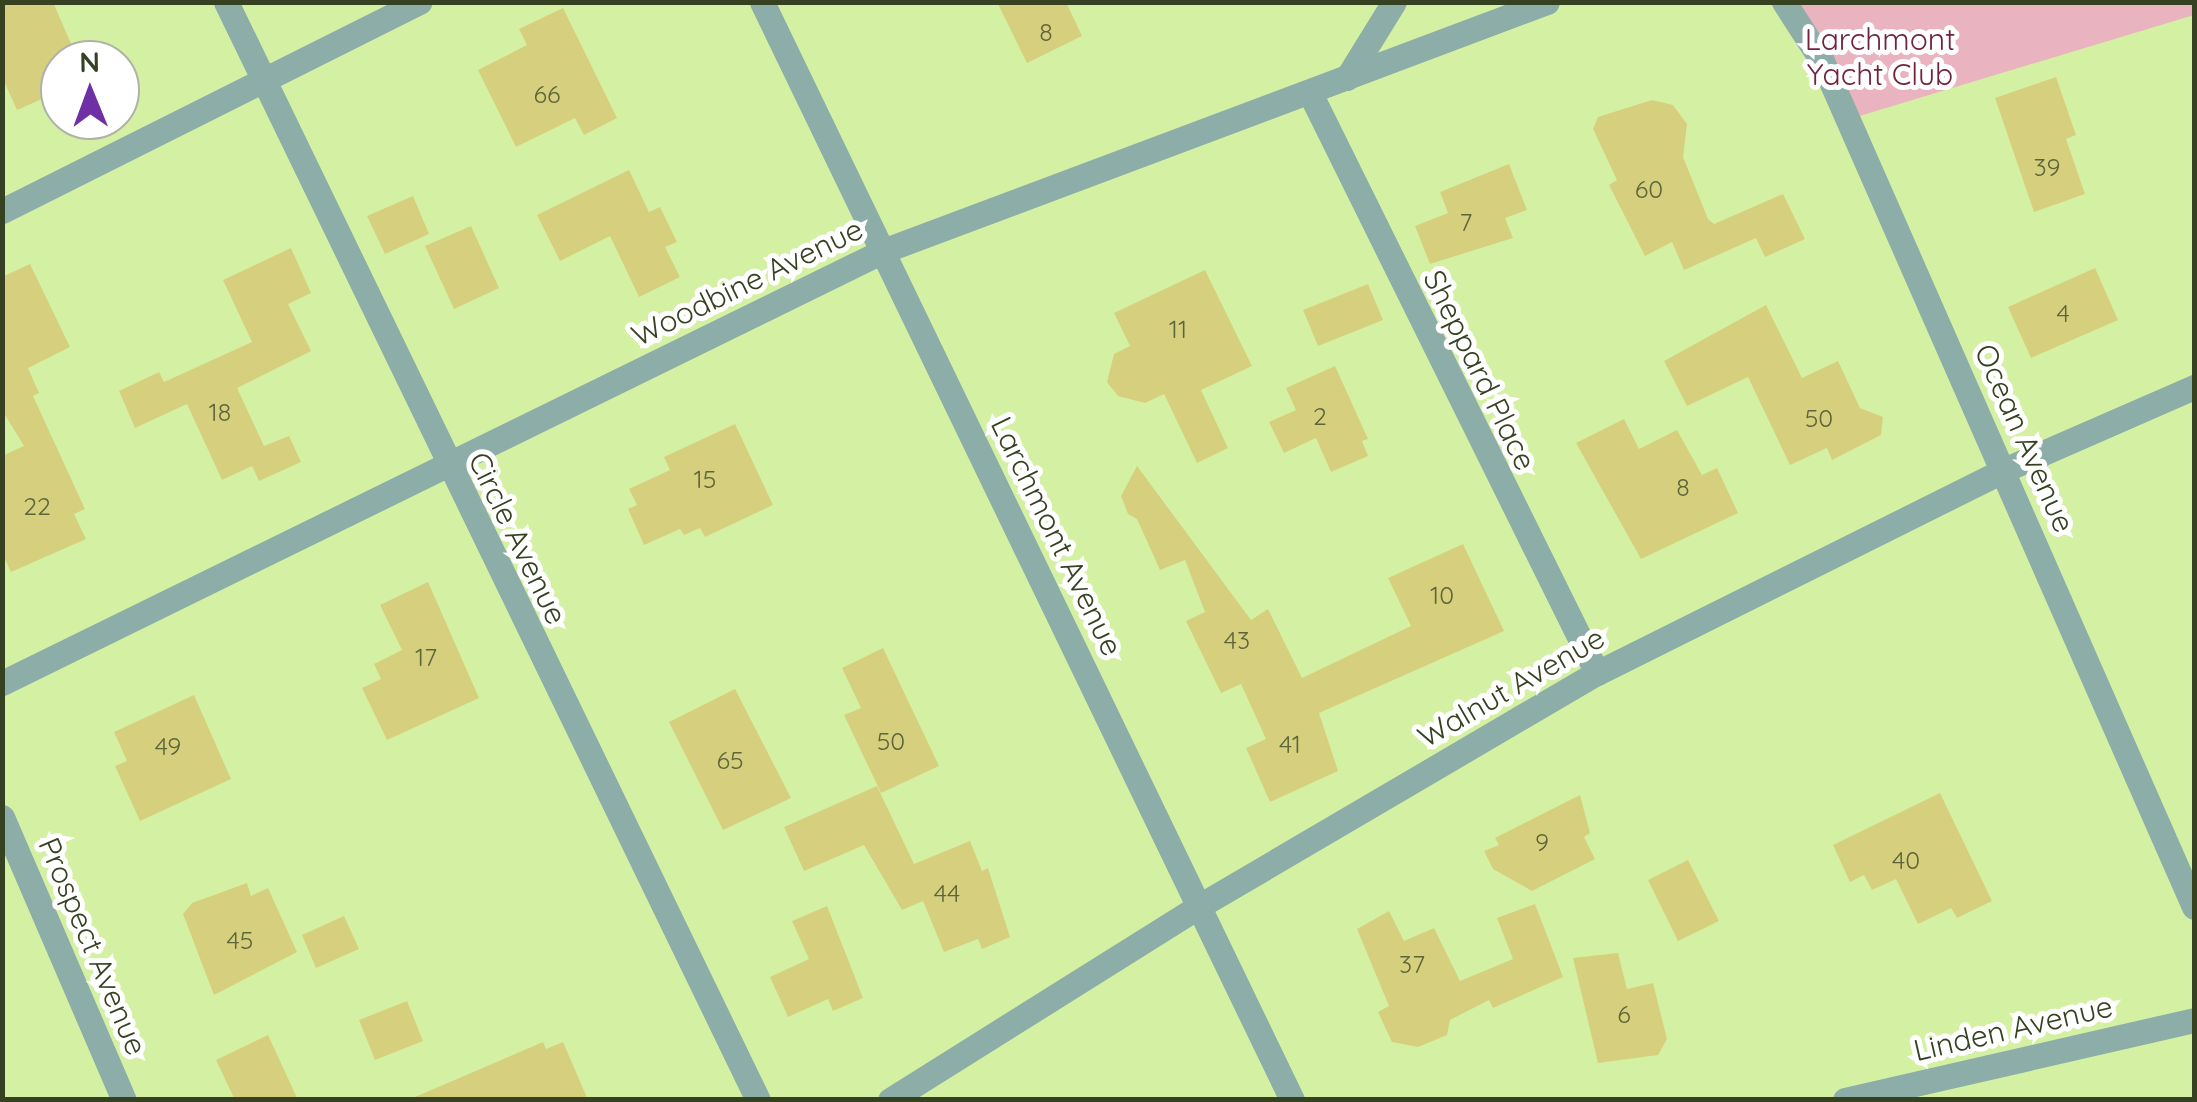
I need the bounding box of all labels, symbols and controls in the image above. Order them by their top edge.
house number: 8 [1039,17,1053,47]
park label: Larchmont Yacht Club [1805,21,1955,92]
north arrow [40,40,140,140]
text: N [79,44,100,79]
house number: 66 [534,79,560,109]
house number: 39 [2033,152,2061,182]
house number: 60 [1635,174,1663,204]
house number: 7 [1460,207,1472,237]
street label: Woodbine Avenue [626,210,868,354]
street label: Sheppard Place [1416,264,1544,476]
house number: 4 [2056,298,2070,328]
house number: 11 [1169,314,1187,344]
street label: Ocean Avenue [1967,338,2083,538]
house number: 18 [209,397,231,427]
house number: 2 [1313,401,1327,431]
house number: 50 [1805,403,1833,433]
street label: Larchmont Avenue [984,411,1130,661]
street label: Circle Avenue [461,446,575,630]
house number: 15 [694,464,716,494]
house number: 8 [1676,472,1690,502]
house number: 22 [23,491,51,521]
house number: 10 [1430,580,1454,610]
street label: Walnut Avenue [1411,619,1611,755]
house number: 43 [1224,625,1250,655]
house number: 17 [415,642,437,672]
house number: 50 [877,726,905,756]
house number: 41 [1279,729,1301,759]
house number: 49 [155,731,181,761]
house number: 65 [716,745,744,775]
house number: 9 [1535,827,1549,857]
street label: Prospect Avenue [31,832,155,1060]
house number: 40 [1892,845,1920,875]
house number: 44 [934,878,960,908]
house number: 45 [227,925,253,955]
house number: 37 [1399,949,1425,979]
street label: Linden Avenue [1910,988,2116,1068]
house number: 6 [1617,999,1631,1029]

